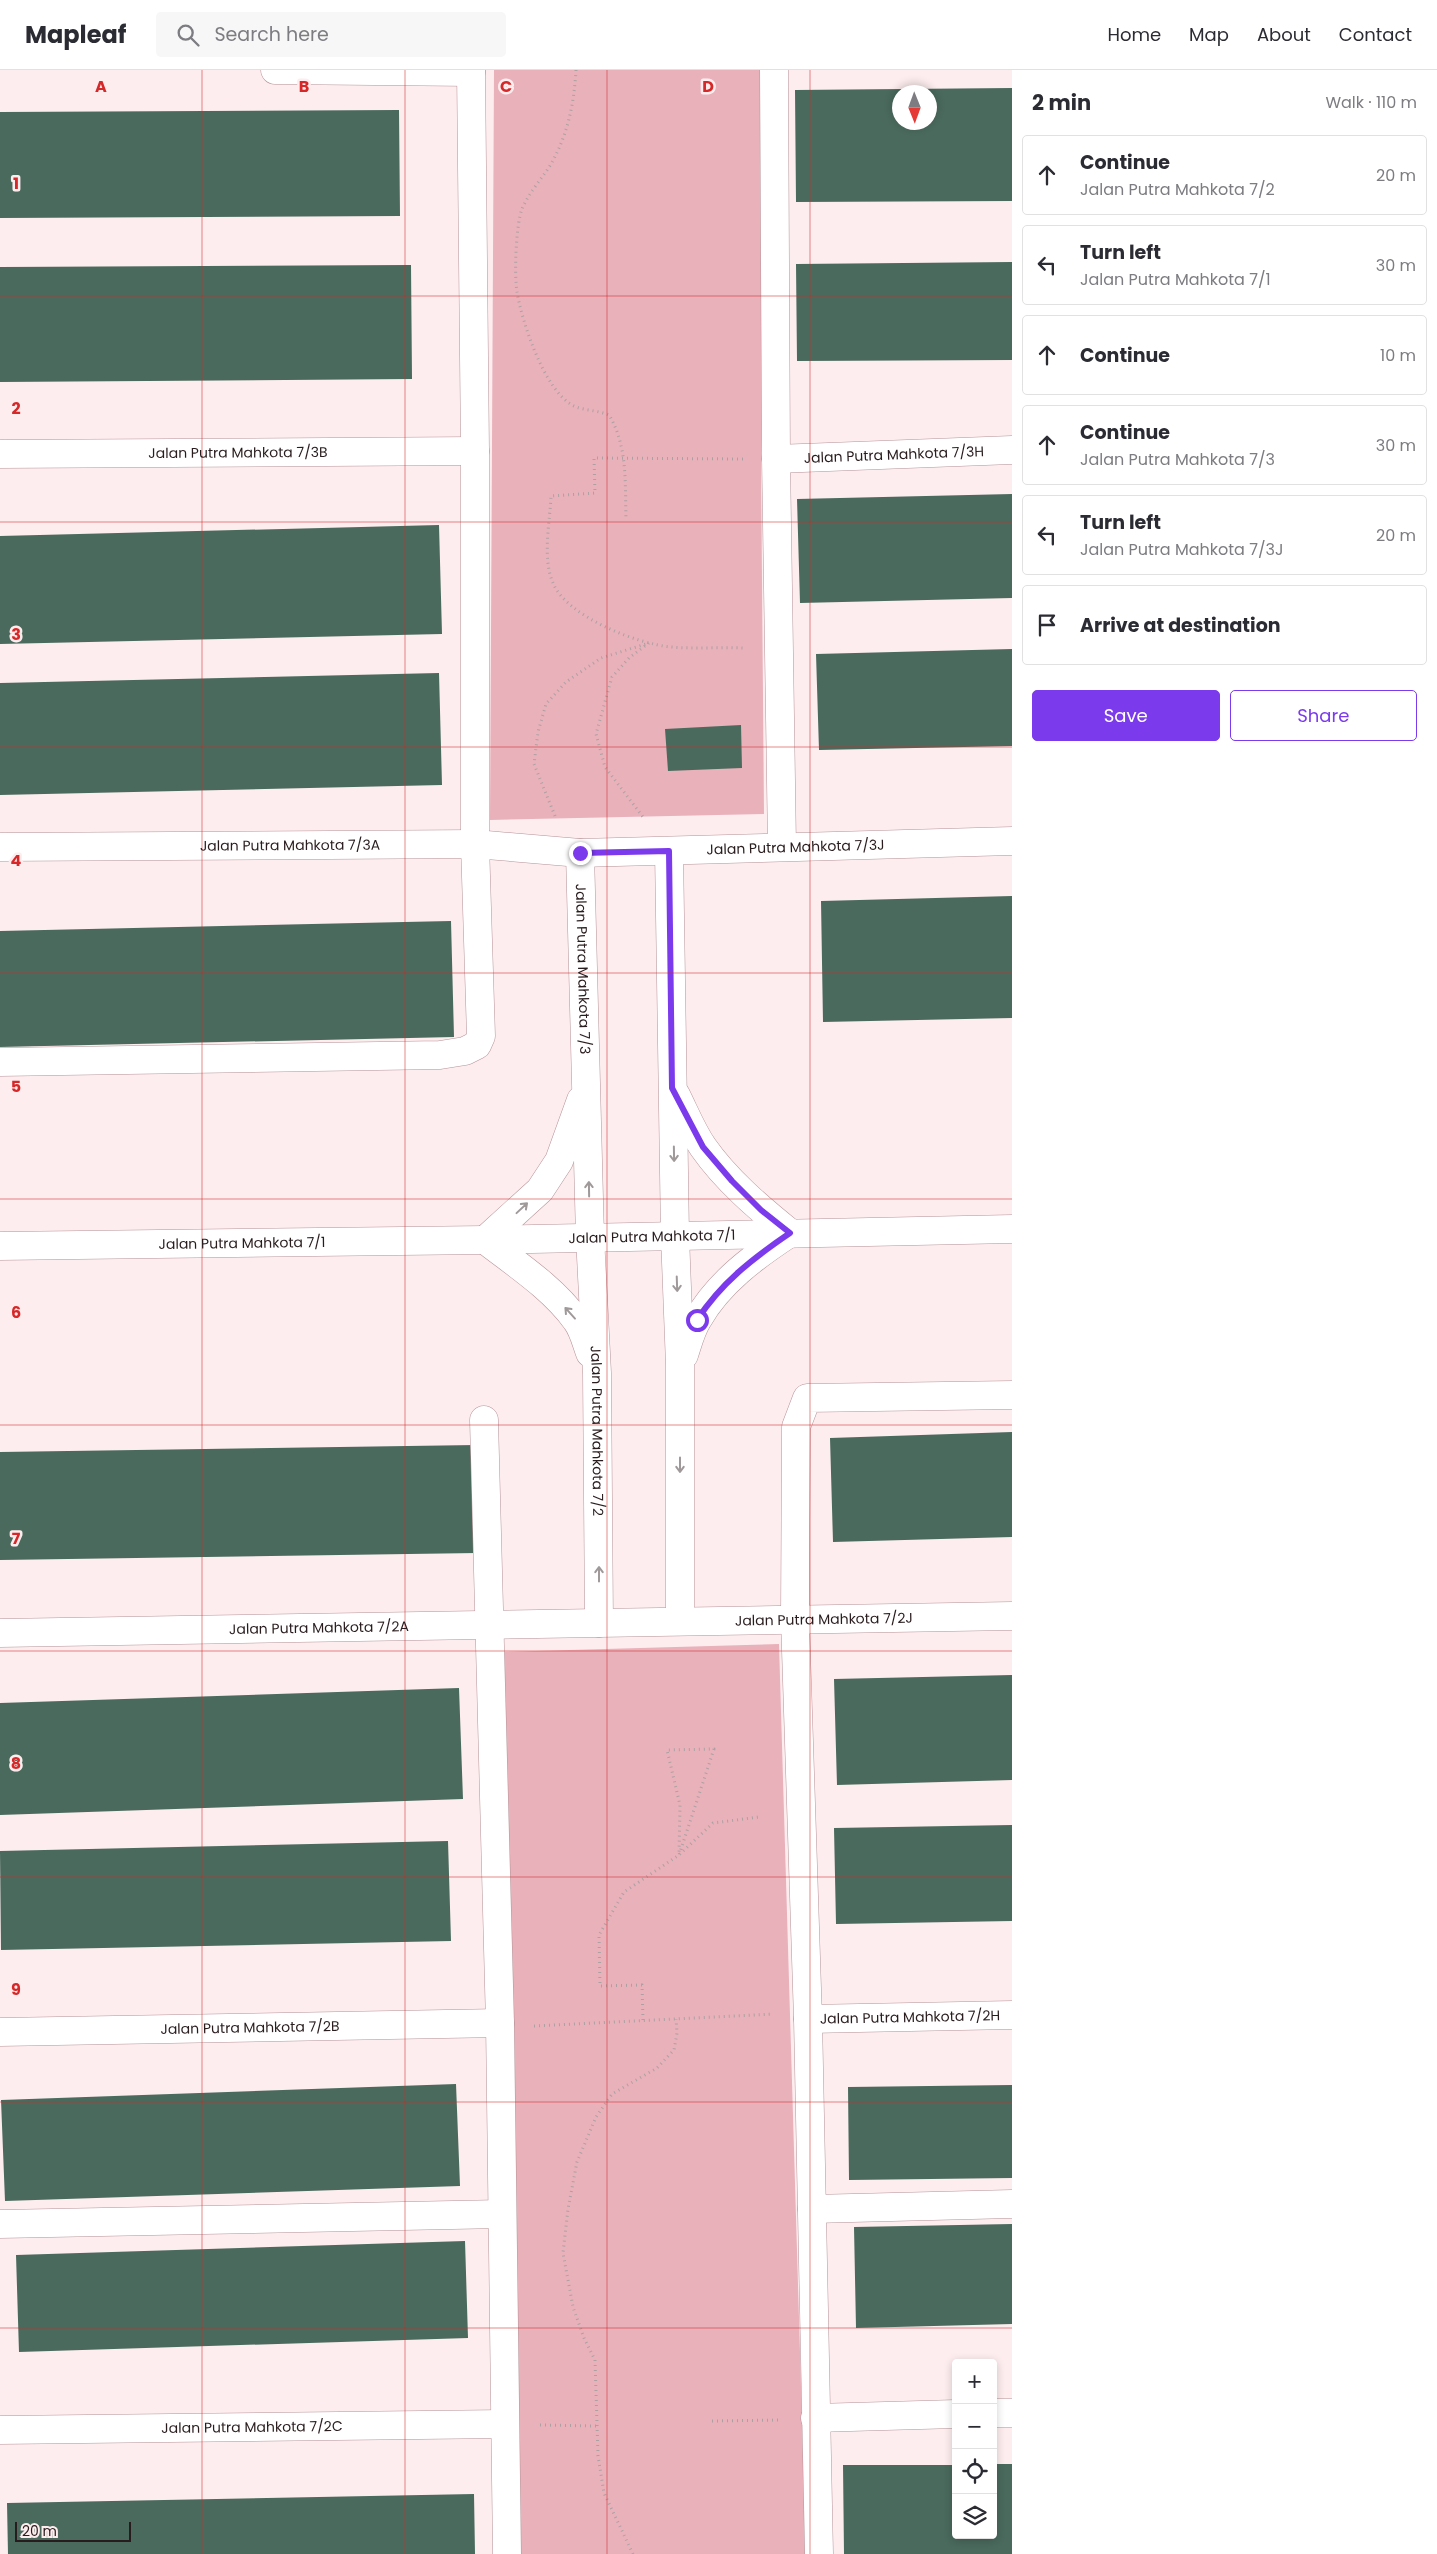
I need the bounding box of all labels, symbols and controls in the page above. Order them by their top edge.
search box [156,12,506,57]
text: Mapleaf [25,18,126,51]
icon: search [174,21,202,49]
text: Search here [214,21,329,48]
text: Home [1107,22,1161,47]
text: Map [1189,22,1229,47]
text: About [1257,22,1311,47]
text: Contact [1339,22,1412,47]
text: A [95,75,107,98]
text: B [299,75,309,98]
text: C [500,75,512,98]
text: D [702,75,714,98]
north arrow [892,85,937,130]
text: 2 min [1032,88,1091,117]
text: Walk · 110 m [1325,91,1417,114]
text: Continue [1080,149,1170,176]
icon: ahead [1033,161,1061,189]
text: 20 m [1376,164,1416,187]
text: 1 [13,172,19,195]
text: Jalan Putra Mahkota 7/2 [1080,178,1275,201]
text: Turn left [1080,239,1161,266]
icon: left [1033,251,1061,279]
text: 30 m [1376,254,1416,277]
text: Jalan Putra Mahkota 7/1 [1080,268,1271,291]
icon: ahead [1033,341,1061,369]
text: Continue [1080,342,1170,369]
text: 10 m [1380,344,1416,367]
text: 2 [11,397,21,420]
text: Continue [1080,419,1170,446]
icon: ahead [1033,431,1061,459]
text: 30 m [1376,434,1416,457]
street label: Jalan Putra Mahkota 7/3H [803,441,984,468]
street label: Jalan Putra Mahkota 7/3B [148,442,328,463]
text: Jalan Putra Mahkota 7/3 [1080,448,1275,471]
text: Turn left [1080,509,1161,536]
icon: left [1033,521,1061,549]
text: 20 m [1376,524,1416,547]
text: Jalan Putra Mahkota 7/3J [1080,538,1283,561]
icon: arrive [1033,611,1061,639]
text: Arrive at destination [1080,612,1281,639]
text: 3 [11,623,21,646]
button: Save [1032,690,1220,741]
button: Share [1230,690,1417,741]
street label: Jalan Putra Mahkota 7/3A [200,835,380,856]
street label: Jalan Putra Mahkota 7/3J [706,835,885,859]
route end [569,842,592,865]
text: 4 [11,849,22,872]
street label: Jalan Putra Mahkota 7/3 [571,883,595,1055]
text: 5 [11,1075,21,1098]
one-way arrow [669,1146,678,1162]
one-way arrow [584,1181,594,1197]
one-way arrow [515,1202,528,1214]
street label: Jalan Putra Mahkota 7/1 [568,1225,736,1248]
street label: Jalan Putra Mahkota 7/1 [158,1232,326,1254]
one-way arrow [672,1276,682,1292]
text: 6 [11,1301,21,1324]
one-way arrow [564,1307,576,1320]
route start [686,1309,709,1332]
street label: Jalan Putra Mahkota 7/2 [586,1345,608,1516]
one-way arrow [675,1457,685,1473]
text: 7 [12,1527,21,1550]
one-way arrow [594,1566,604,1582]
street label: Jalan Putra Mahkota 7/2J [735,1608,913,1631]
street label: Jalan Putra Mahkota 7/2A [229,1616,409,1639]
text: 8 [11,1752,21,1775]
text: 9 [11,1978,21,2001]
street label: Jalan Putra Mahkota 7/2H [820,2005,1000,2029]
street label: Jalan Putra Mahkota 7/2B [160,2016,340,2039]
map controls [952,2359,997,2539]
button: + [952,2359,997,2404]
button: − [952,2404,997,2449]
street label: Jalan Putra Mahkota 7/2C [161,2416,343,2438]
button: locate [952,2449,997,2494]
button: layers [952,2494,997,2539]
scale bar [15,2519,131,2542]
text: 20 m [22,2521,57,2541]

